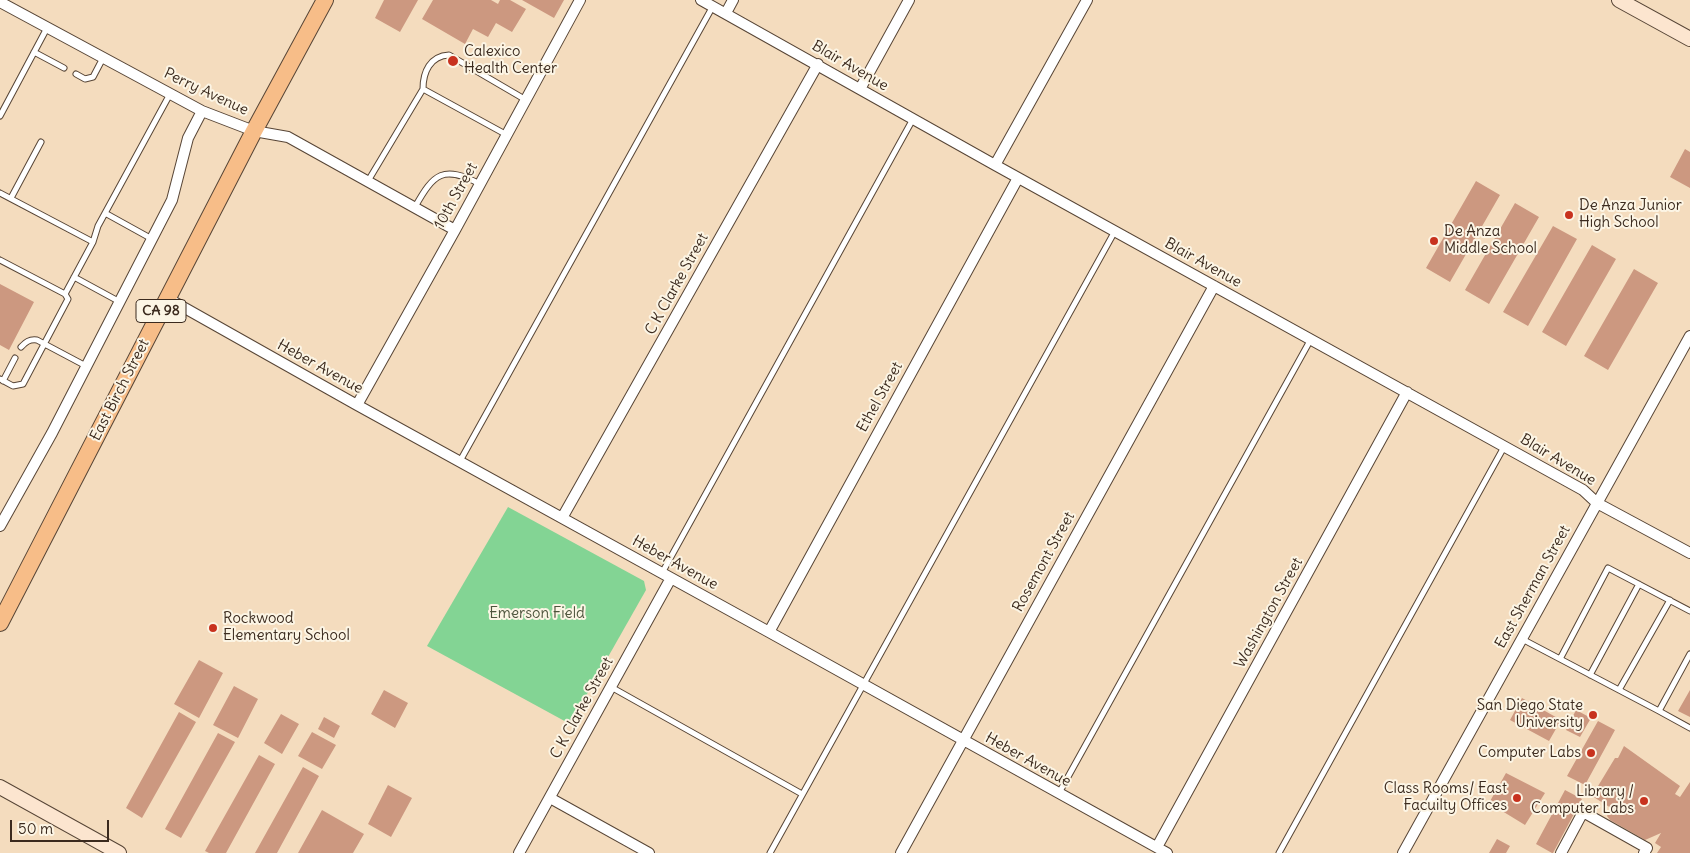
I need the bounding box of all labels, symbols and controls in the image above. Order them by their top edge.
street label: Blair Avenue [809,37,891,95]
place label: Calexico Health Center [464,43,557,78]
marker: Calexico Health Center [446,54,460,68]
street label: Perry Avenue [161,65,251,119]
street label: 10th Street [430,160,482,232]
place label: De Anza Junior High School [1579,197,1682,232]
marker: De Anza Junior High School [1563,209,1575,221]
place label: De Anza Middle School [1444,223,1537,258]
street label: C K Clarke Street [642,230,712,338]
street label: Blair Avenue [1161,235,1245,291]
marker: De Anza Middle School [1428,235,1440,247]
road number: CA 98 [136,300,186,322]
street label: East Birch Street [87,336,153,444]
street label: Heber Avenue [274,336,366,398]
street label: Ethel Street [853,359,907,435]
street label: Blair Avenue [1517,430,1599,490]
street label: Rosemont Street [1009,509,1079,615]
street label: East Sherman Street [1492,522,1574,652]
street label: Heber Avenue [629,532,721,594]
street label: Washington Street [1231,555,1307,671]
park label: Emerson Field [489,605,585,623]
place label: Rockwood Elementary School [223,610,350,645]
marker: Rockwood Elementary School [207,622,219,634]
street label: C K Clarke Street [547,654,617,762]
place label: San Diego State University [1477,697,1583,732]
marker: San Diego State University [1587,709,1599,721]
street label: Heber Avenue [982,729,1074,791]
place label: Computer Labs [1478,744,1581,762]
marker: Computer Labs [1585,747,1597,759]
place label: Class Rooms/ East Facuilty Offices [1384,780,1507,815]
place label: Library / Computer Labs [1531,783,1634,818]
marker: Class Rooms/ East Facuilty Offices [1511,792,1523,804]
marker: Library / Computer Labs [1638,795,1650,807]
scale bar [12,810,111,842]
text: 50 m [18,819,53,838]

